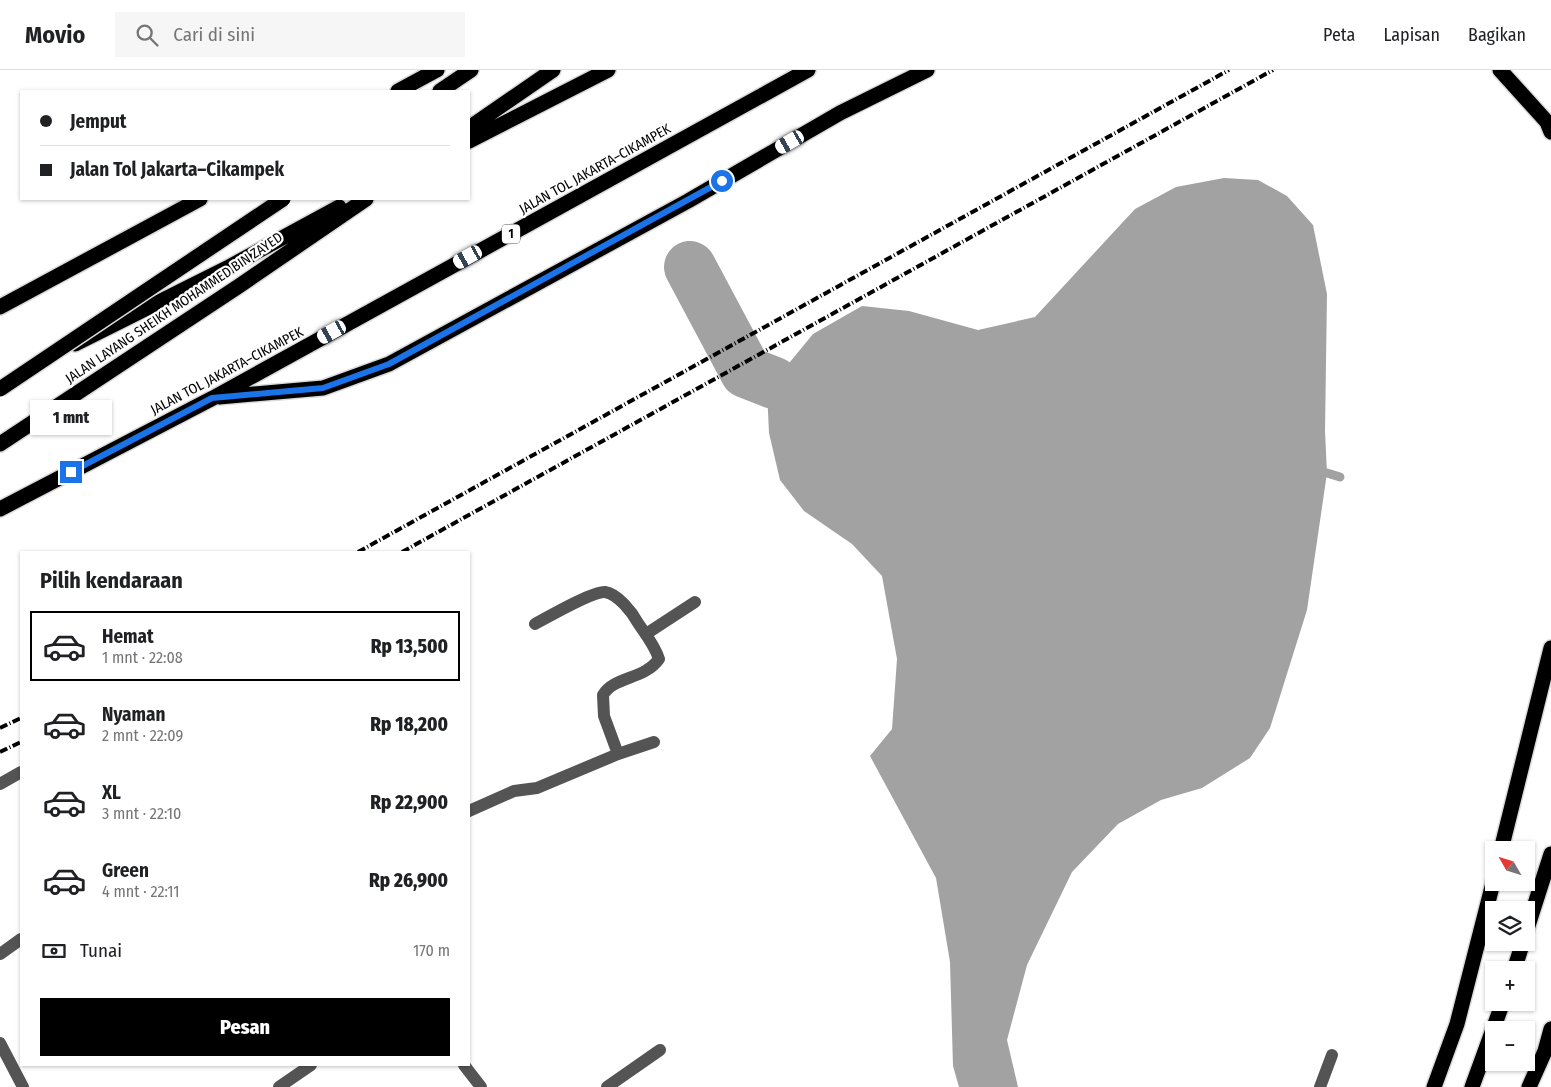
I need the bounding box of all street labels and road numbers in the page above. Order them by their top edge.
street label: JALAN TOL JAKARTA–CIKAMPEK [516,120,674,218]
road number: 1 [502,224,520,243]
street label: JALAN LAYANG SHEIKH MOHAMMED BIN ZAYED [62,229,286,387]
street label: JALAN TOL JAKARTA–CIKAMPEK [148,323,307,419]

